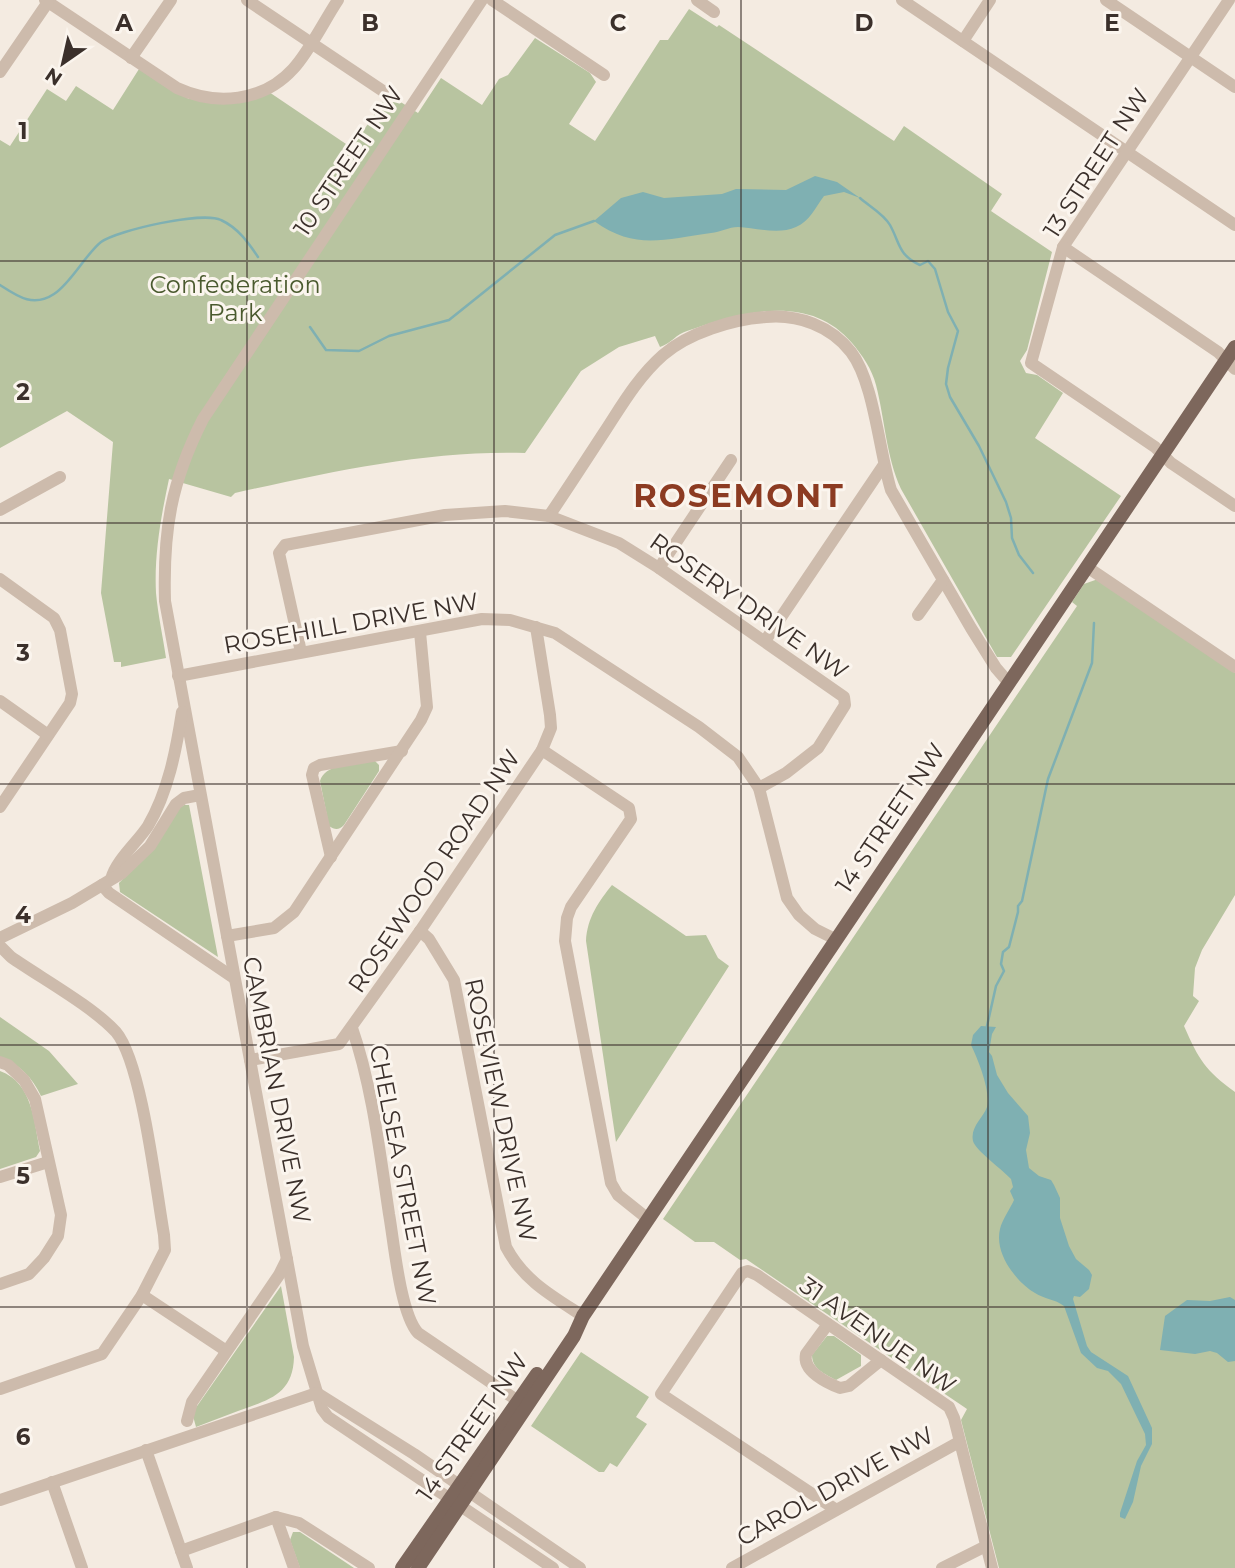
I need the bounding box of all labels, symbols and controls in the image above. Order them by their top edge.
text: A [114,9,133,37]
text: B [361,9,379,37]
text: C [610,9,627,37]
text: D [855,9,874,37]
text: E [1104,9,1120,37]
north arrow [28,28,98,98]
text: N [41,63,67,91]
street label: 10 STREET NW [287,81,409,241]
street label: 13 STREET NW [1037,83,1155,243]
text: 1 [18,117,28,145]
park label: Confederation Park [149,270,321,327]
text: 2 [16,378,30,406]
district label: ROSEMONT [633,476,845,515]
street label: ROSERY DRIVE NW [644,527,854,685]
street label: ROSEHILL DRIVE NW [221,586,481,660]
text: 3 [15,639,30,667]
street label: 14 STREET NW [829,738,951,898]
street label: ROSEWOOD ROAD NW [342,744,526,998]
text: 4 [15,901,31,929]
street label: CAMBRIAN DRIVE NW [237,954,317,1226]
street label: ROSEVIEW DRIVE NW [459,975,543,1245]
street label: CHELSEA STREET NW [364,1042,442,1308]
text: 5 [16,1162,30,1190]
street label: 31 AVENUE NW [794,1270,962,1400]
street label: 14 STREET NW [410,1347,534,1507]
street label: CAROL DRIVE NW [732,1420,938,1552]
text: 6 [16,1423,31,1451]

